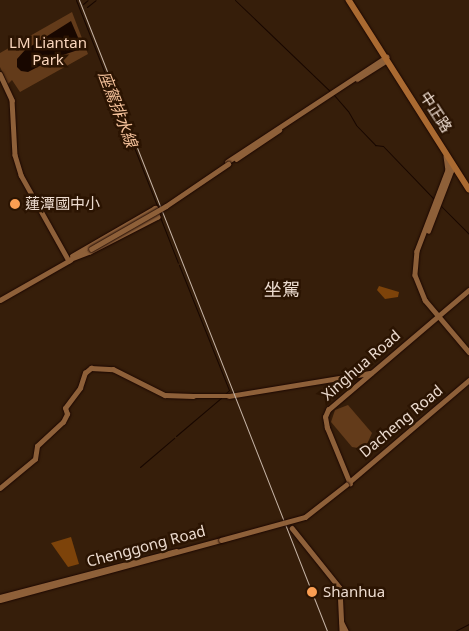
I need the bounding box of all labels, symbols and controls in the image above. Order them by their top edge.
park label: LM Liantan Park [9,33,87,68]
water label: 座駕排水線 [95,68,141,150]
street label: 中正路 [416,88,456,136]
place label: 蓮潭國中小 [25,195,100,213]
marker: 蓮潭國中小 [9,198,21,210]
district label: 坐駕 [264,278,300,300]
street label: Xinghua Road [318,326,404,404]
street label: Dacheng Road [356,381,446,461]
street label: Chenggong Road [85,521,207,571]
place label: Shanhua [323,583,385,601]
marker: Shanhua [305,585,319,599]

